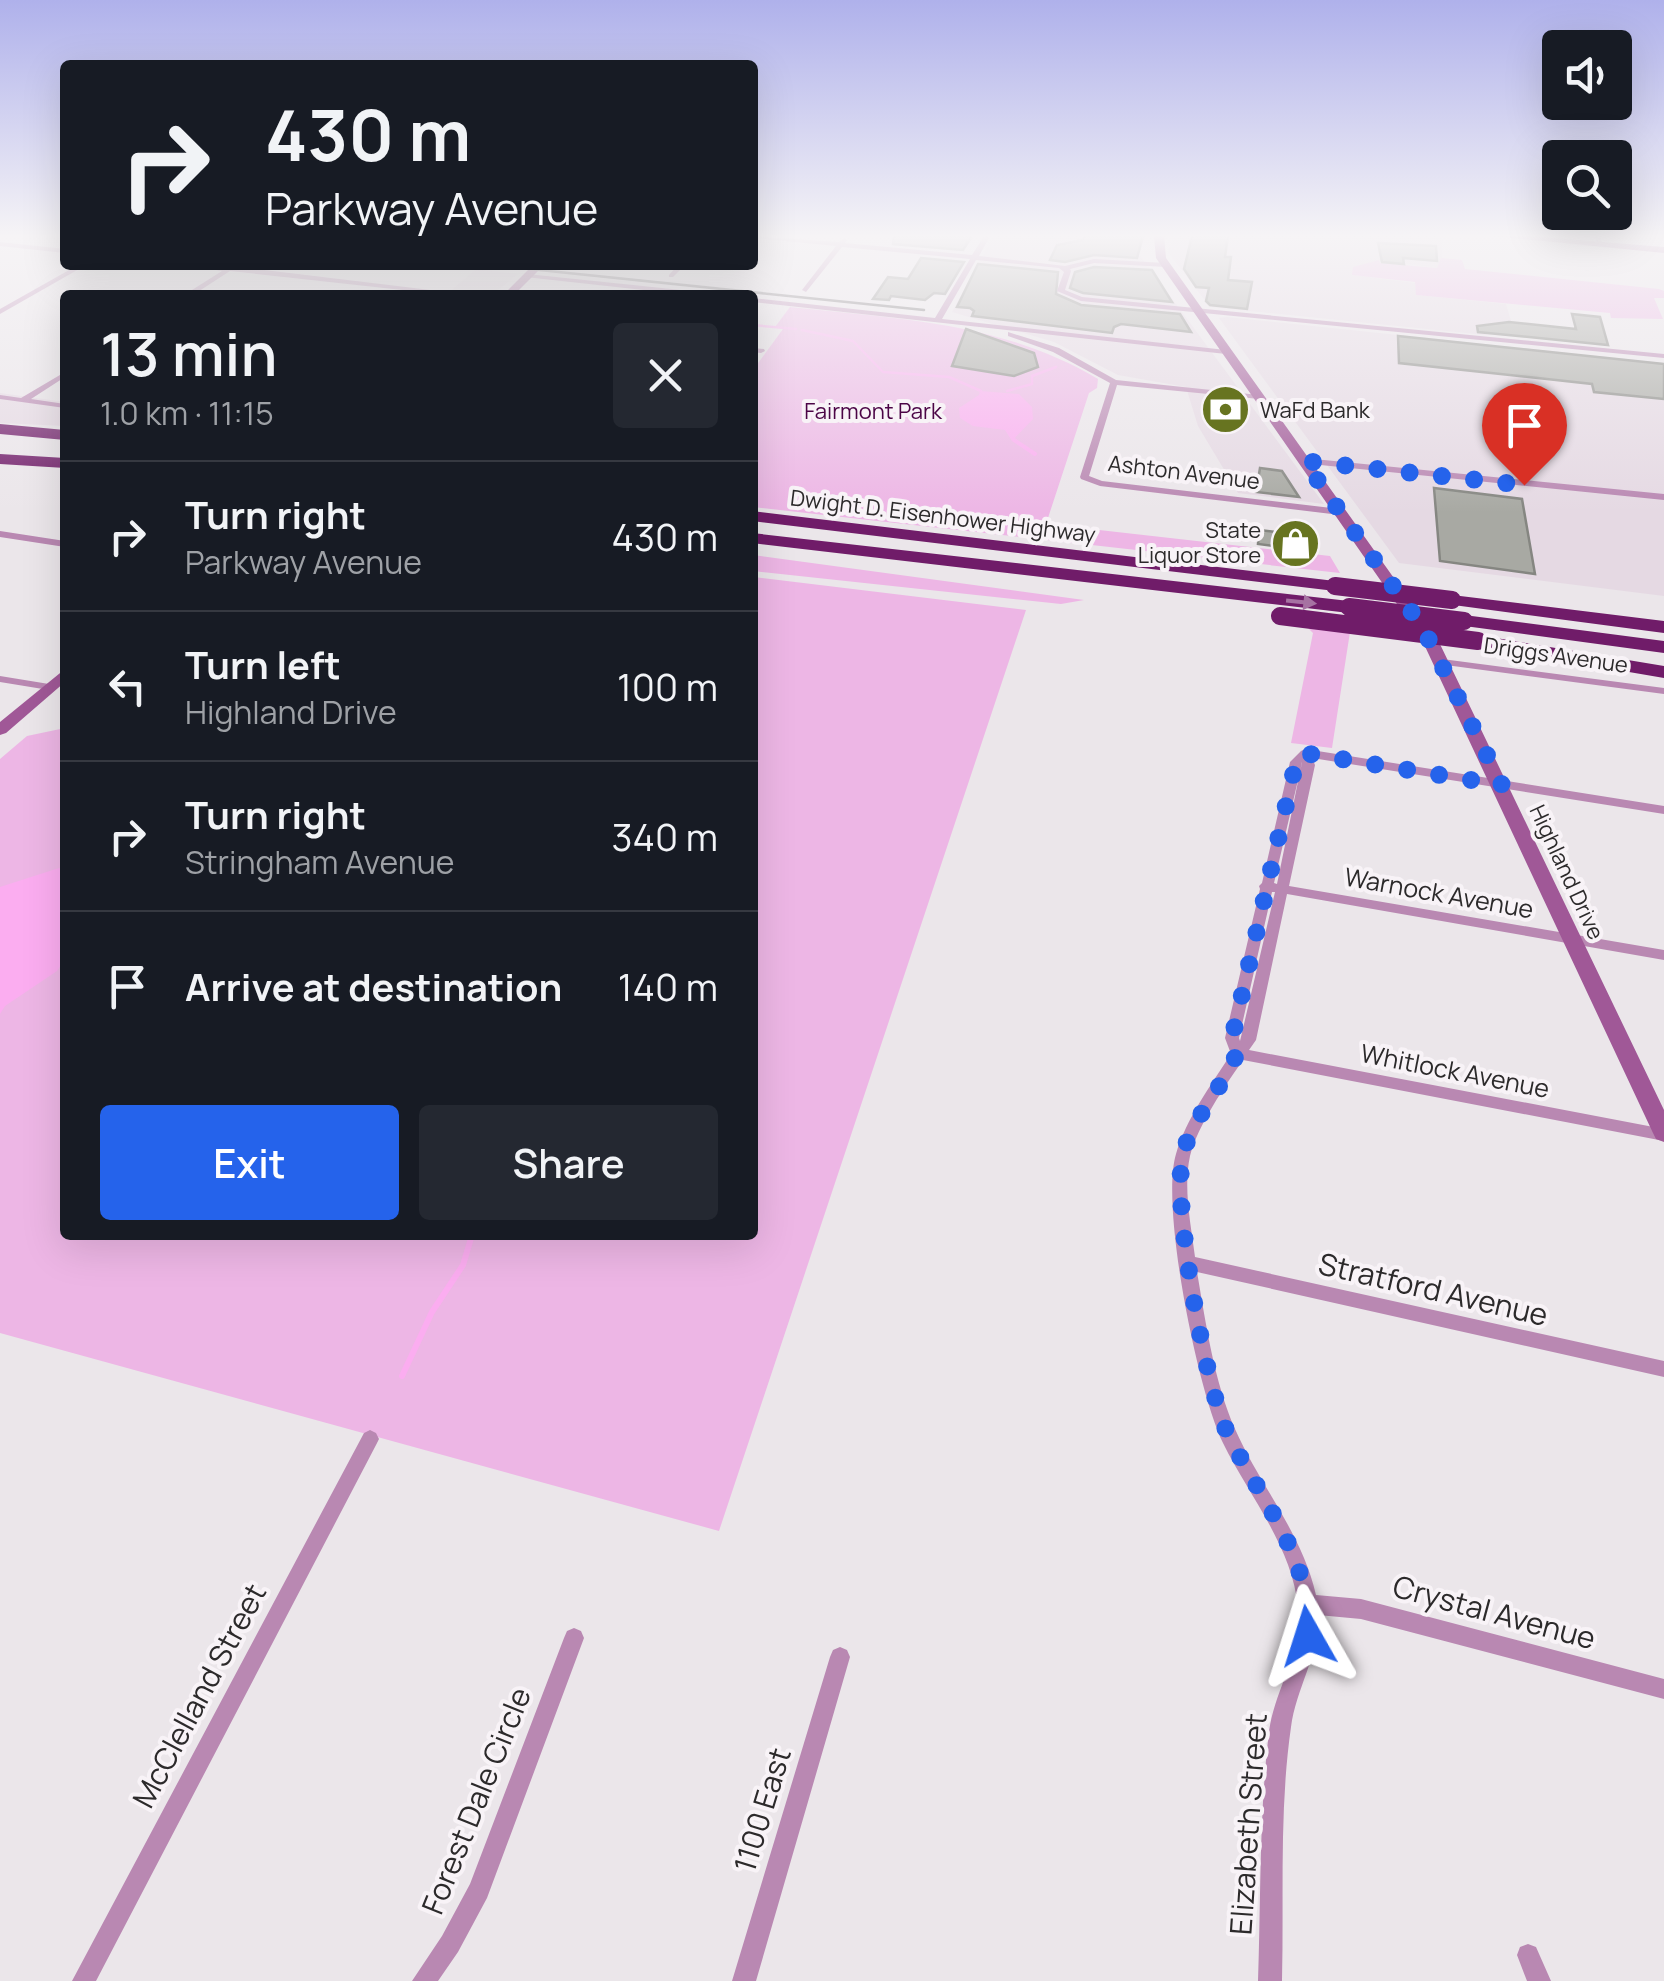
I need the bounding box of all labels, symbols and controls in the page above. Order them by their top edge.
map controls [1542,30,1632,230]
button: sound [1542,30,1632,120]
text: 430 m [265,86,471,182]
icon: right [100,100,230,230]
button: search [1542,140,1632,230]
text: Parkway Avenue [265,177,598,239]
text: 13 min [100,312,277,394]
button: close [613,323,718,428]
pin [1482,383,1567,486]
bank icon: WaFd Bank [1199,384,1251,436]
text: 1.0 km · 11:15 [100,391,274,435]
place label: WaFd Bank [1260,395,1371,425]
park label: Fairmont Park [804,396,943,426]
icon: arrive [1497,398,1552,453]
street label: Ashton Avenue [1106,448,1262,496]
street label: Dwight D. Eisenhower Highway [789,482,1098,550]
text: Turn right [185,488,366,540]
icon: right [100,509,155,564]
text: 430 m [612,510,718,562]
place label: State Liquor Store [1138,515,1261,570]
shop icon: State Liquor Store [1270,517,1322,569]
text: Parkway Avenue [185,540,422,584]
one-way arrow [1286,594,1318,610]
street label: Driggs Avenue [1482,630,1630,680]
text: Turn left [185,638,341,690]
icon: left [100,659,155,714]
text: 100 m [617,660,718,712]
text: Highland Drive [185,690,397,734]
text: Turn right [185,788,366,840]
street label: Highland Drive [1523,800,1611,944]
icon: right [100,809,155,864]
text: 340 m [612,810,718,862]
text: Stringham Avenue [185,840,454,884]
street label: Warnock Avenue [1342,859,1536,926]
icon: arrive [100,959,155,1014]
text: Arrive at destination [185,960,562,1012]
text: 140 m [618,960,718,1012]
street label: Whitlock Avenue [1358,1035,1552,1106]
button: Exit [100,1105,399,1220]
button: Share [419,1105,718,1220]
street label: Stratford Avenue [1315,1242,1552,1335]
street label: Crystal Avenue [1389,1565,1600,1658]
street label: McClelland Street [122,1576,275,1814]
position arrow [1256,1584,1360,1688]
street label: Forest Dale Circle [411,1681,540,1920]
street label: Elizabeth Street [1219,1712,1276,1936]
street label: 1100 East [723,1743,800,1877]

